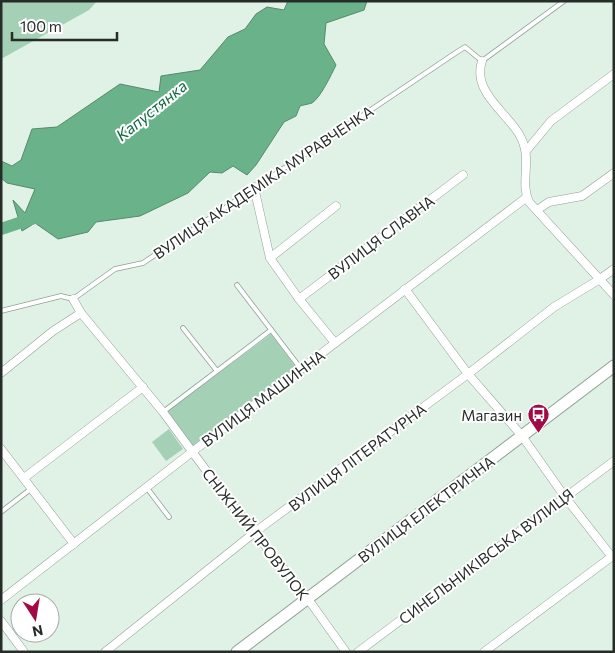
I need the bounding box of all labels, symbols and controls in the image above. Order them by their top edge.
scale bar [12,10,118,42]
text: 100 m [20,17,62,35]
water label: Капустянка [112,76,190,144]
street label: ВУЛИЦЯ АКАДЕМІКА МУРАВЧЕНКА [150,101,376,263]
street label: ВУЛИЦЯ СЛАВНА [324,191,438,283]
street label: ВУЛИЦЯ МАШИННА [198,346,328,450]
street label: ВУЛИЦЯ ЛІТЕРАТУРНА [285,399,429,515]
bus stop icon: Магазин [526,403,550,434]
place label: Магазин [461,406,522,424]
street label: ВУЛИЦЯ ЕЛЕКТРИЧНА [354,452,498,566]
street label: СНІЖНИЙ ПРОВУЛОК [199,464,313,604]
street label: СИНЕЛЬНИКІВСЬКА ВУЛИЦЯ [395,484,577,628]
north arrow [10,593,60,643]
text: N [31,622,45,641]

